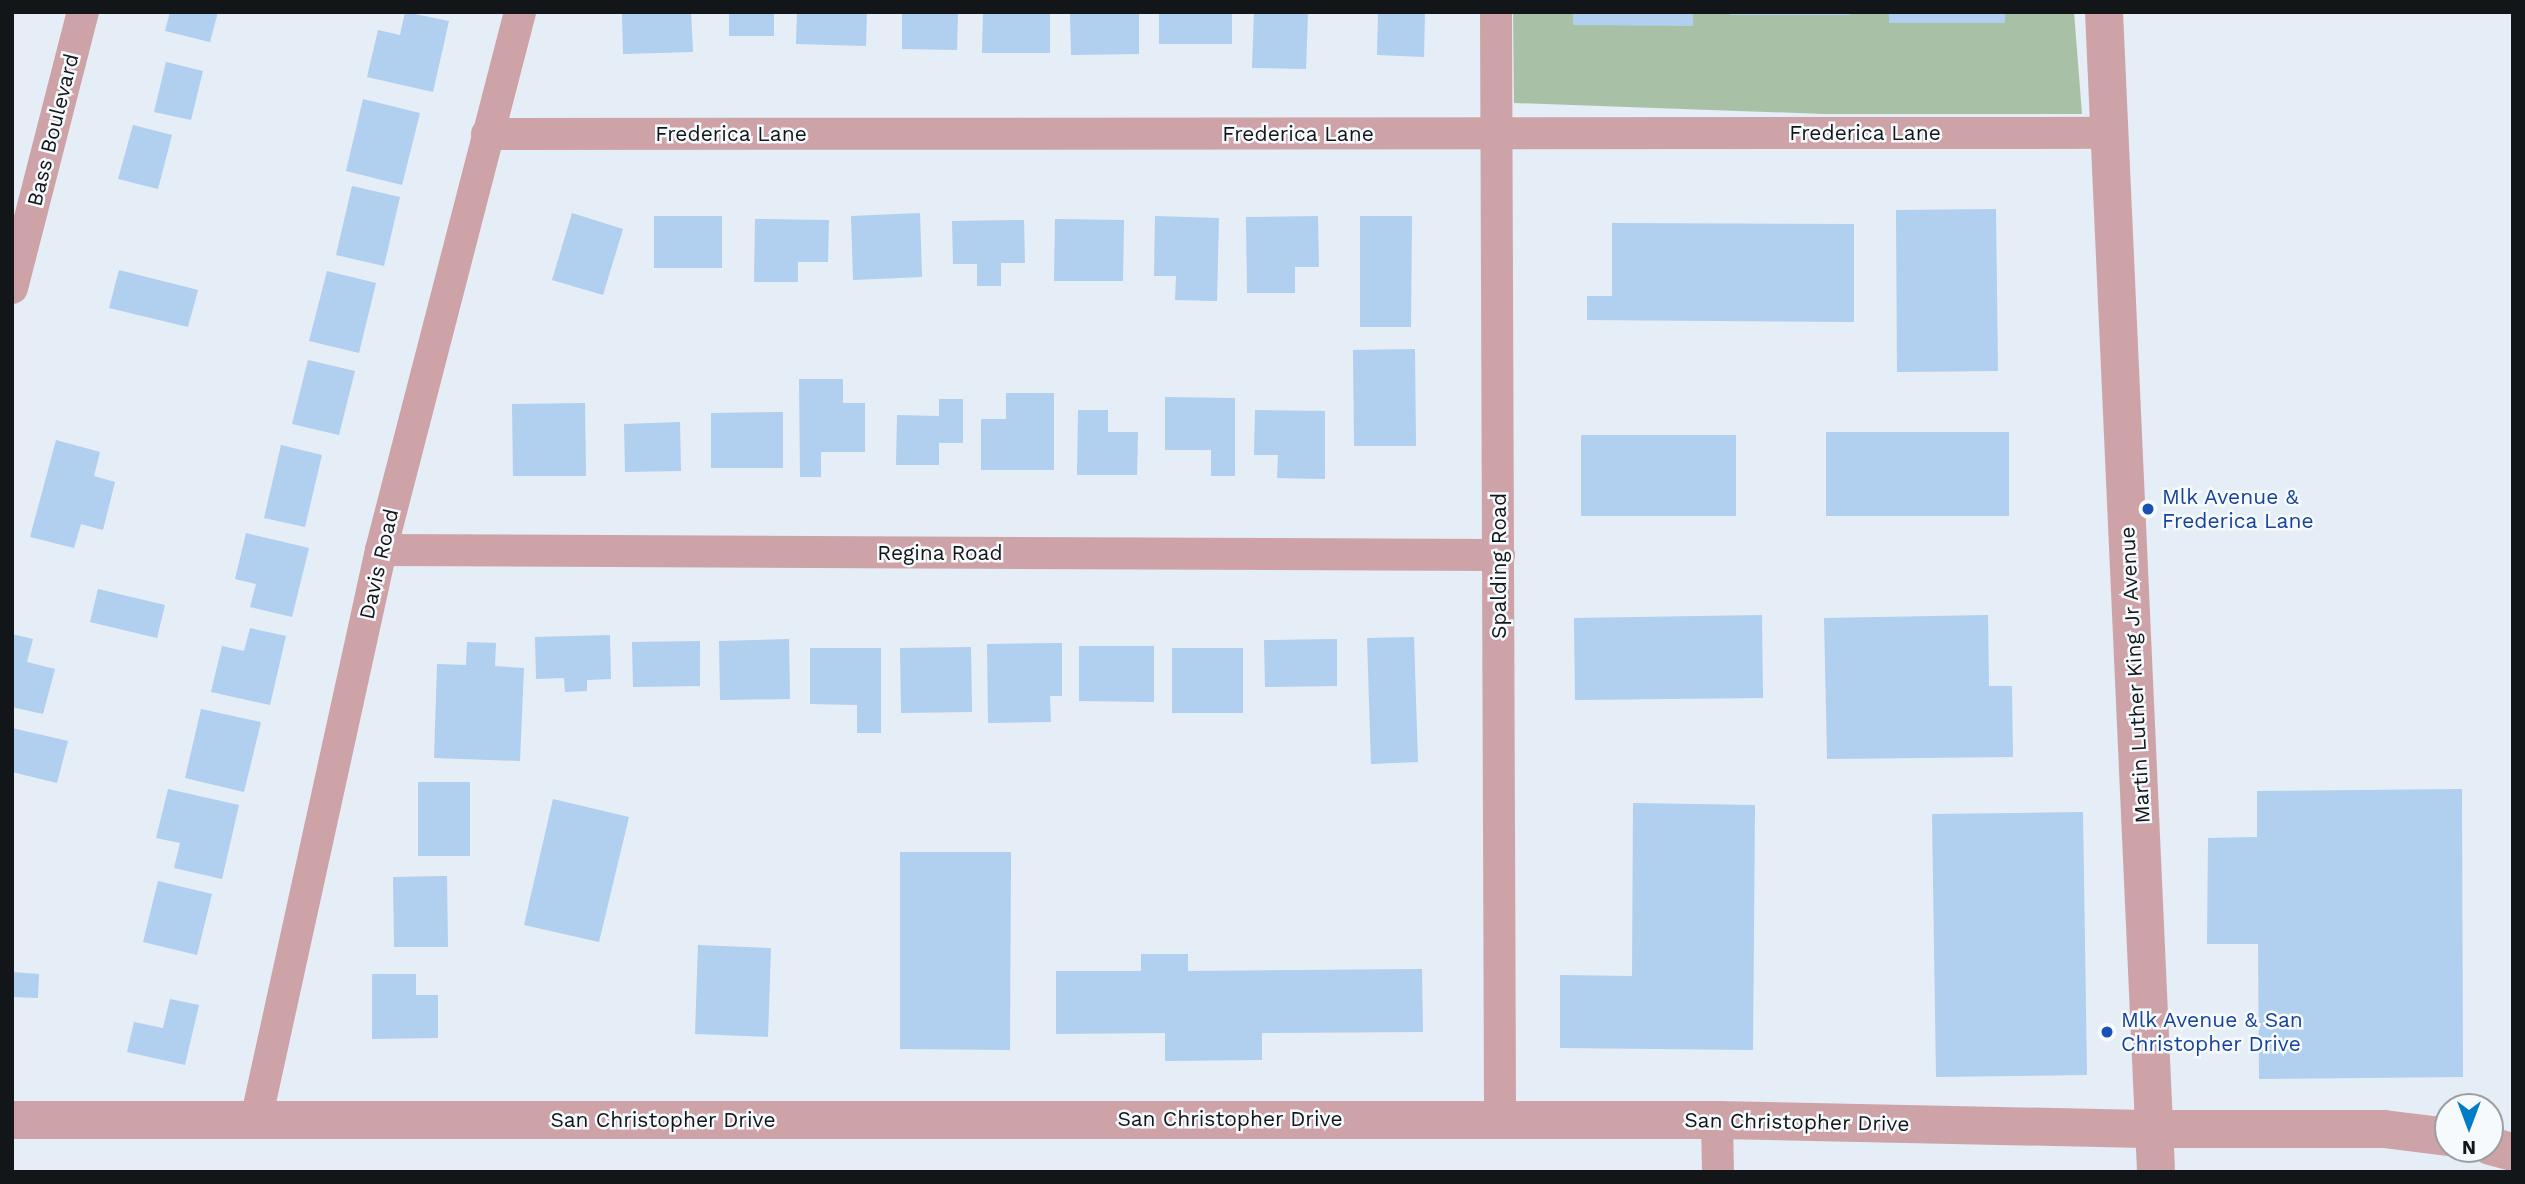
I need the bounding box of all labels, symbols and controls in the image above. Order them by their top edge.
street label: Bass Boulevard [22,51,84,209]
street label: Frederica Lane [1789,120,1941,146]
street label: Frederica Lane [655,121,807,147]
street label: Frederica Lane [1222,121,1374,147]
place label: Mlk Avenue & Frederica Lane [2162,484,2314,534]
street label: Spalding Road [1486,493,1512,639]
marker: Mlk Avenue & Frederica Lane [2140,501,2156,517]
street label: Davis Road [354,506,404,622]
street label: Martin Luther King Jr Avenue [2115,525,2155,825]
street label: Regina Road [877,540,1003,566]
place label: Mlk Avenue & San Christopher Drive [2121,1007,2304,1057]
marker: Mlk Avenue & San Christopher Drive [2099,1024,2115,1040]
north arrow [2434,1093,2504,1163]
street label: San Christopher Drive [1117,1106,1343,1132]
street label: San Christopher Drive [550,1107,776,1133]
street label: San Christopher Drive [1684,1107,1910,1137]
text: N [2462,1136,2476,1159]

